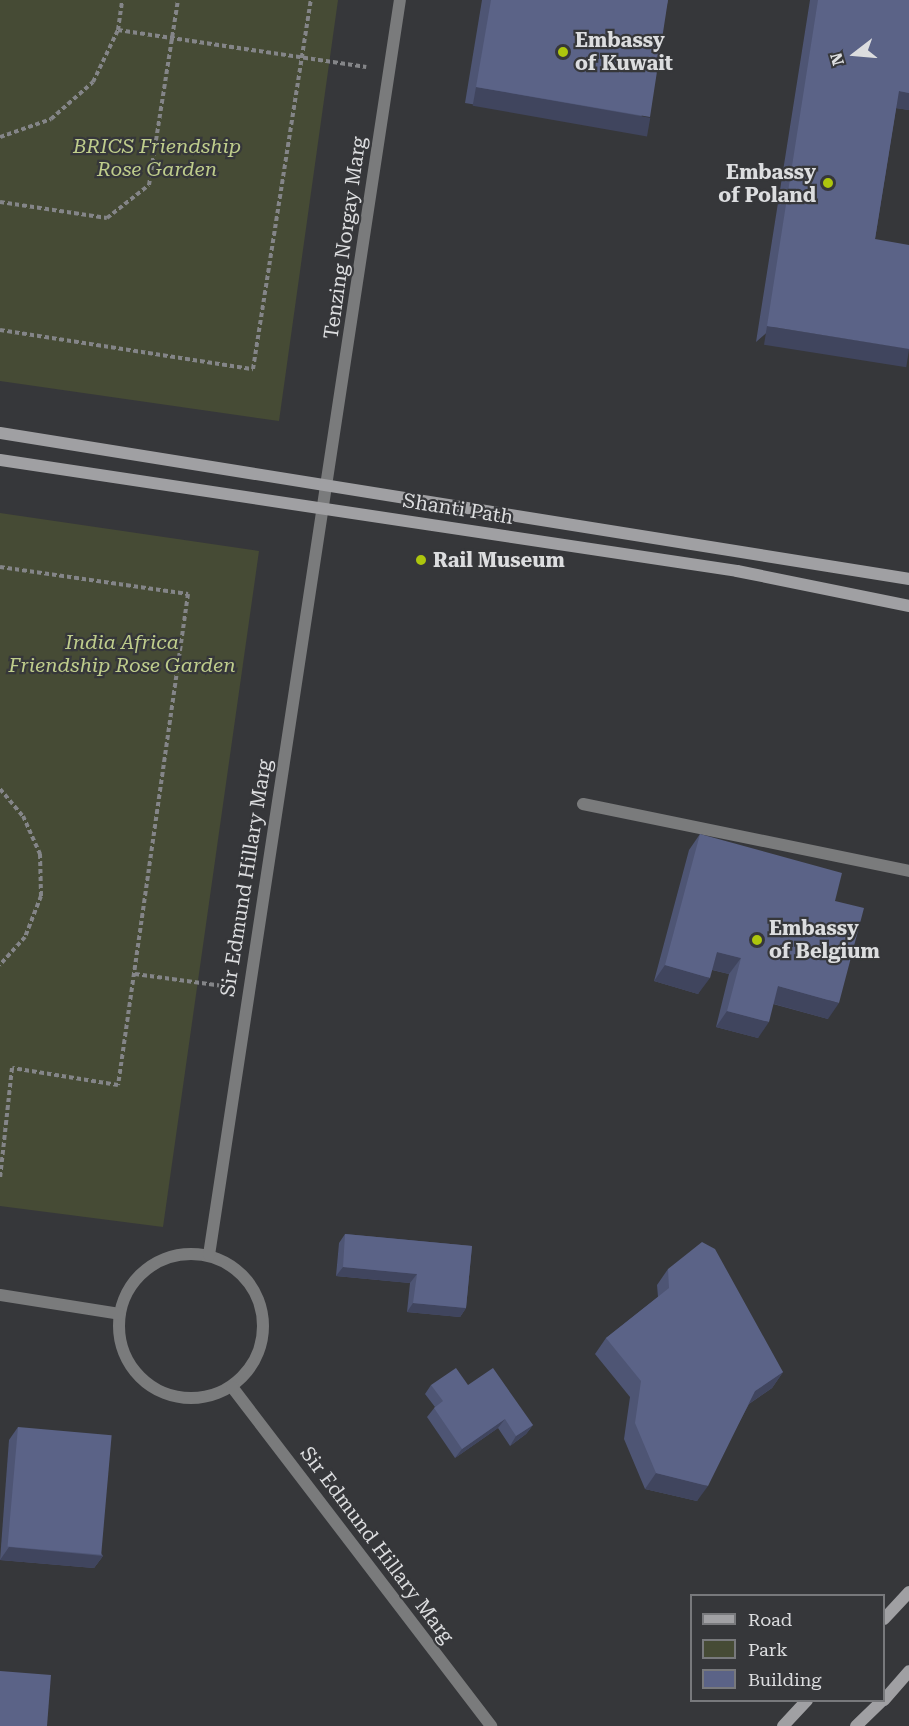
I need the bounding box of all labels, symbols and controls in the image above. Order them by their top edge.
north arrow [825,24,885,84]
place label: Embassy of Kuwait [575,28,673,75]
marker: Embassy of Kuwait [556,45,570,59]
text: N [826,51,848,68]
park label: BRICS Friendship Rose Garden [73,135,241,182]
street label: Tenzing Norgay Marg [319,135,371,341]
place label: Embassy of Poland [718,160,816,207]
marker: Embassy of Poland [821,176,835,190]
street label: Shanti Path [401,488,515,530]
place label: Rail Museum [433,548,565,572]
marker: Rail Museum [414,553,428,567]
park label: India Africa Friendship Rose Garden [8,631,236,678]
street label: Sir Edmund Hillary Marg [215,758,277,998]
place label: Embassy of Belgium [769,916,880,963]
marker: Embassy of Belgium [750,933,764,947]
street label: Sir Edmund Hillary Marg [295,1442,459,1648]
legend [690,1594,885,1702]
text: Road [748,1609,792,1630]
text: Park [748,1639,788,1660]
text: Building [748,1669,822,1690]

